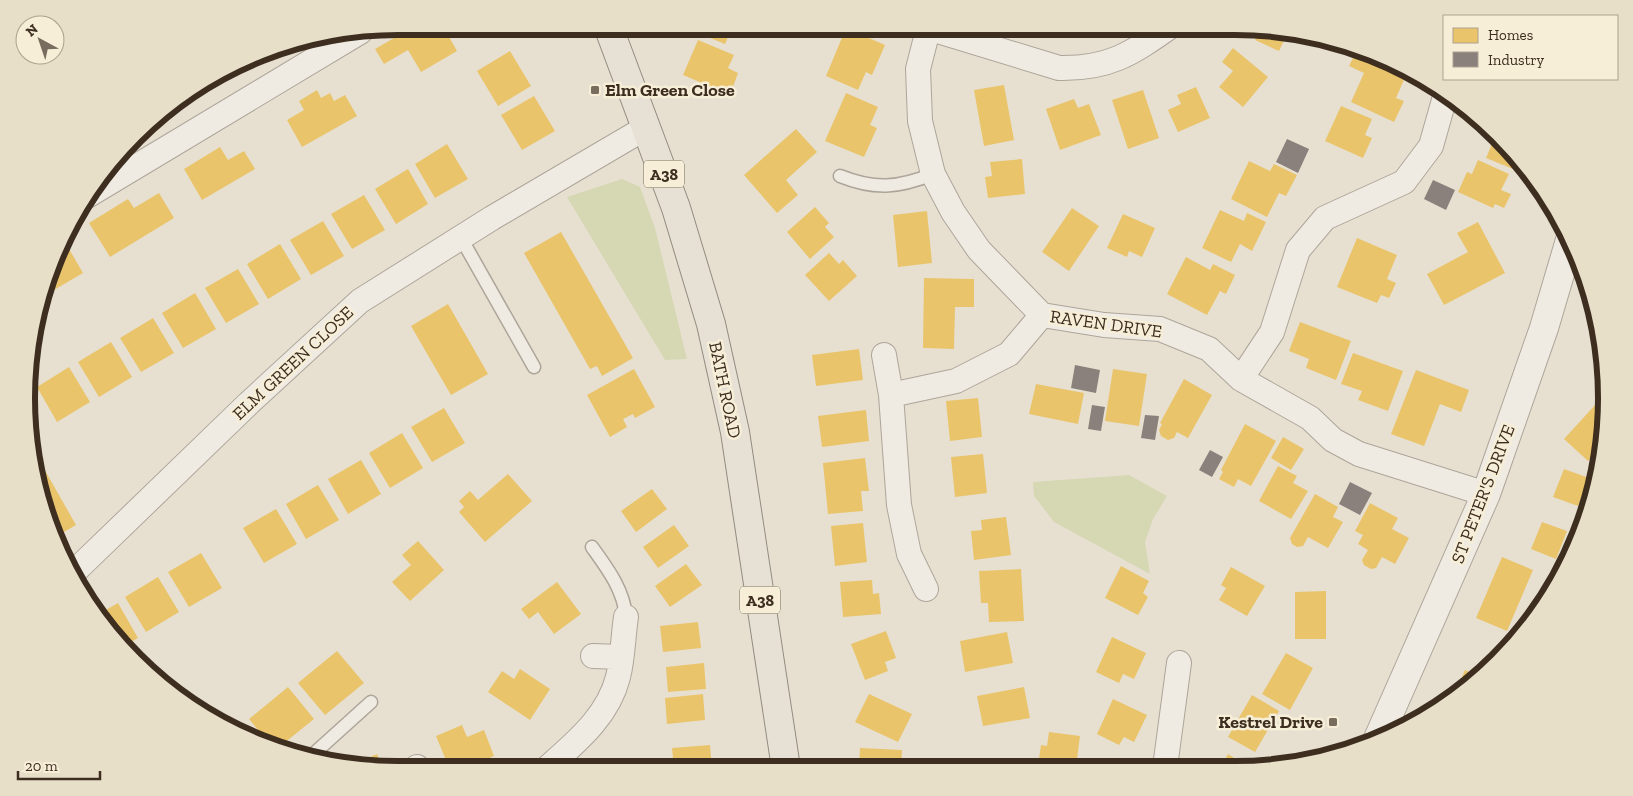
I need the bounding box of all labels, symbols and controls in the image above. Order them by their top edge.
north arrow [15,15,65,65]
legend [1443,15,1618,80]
text: N [22,20,42,40]
text: Homes [1488,26,1533,44]
text: Industry [1488,51,1545,69]
place label: Elm Green Close [605,79,735,101]
marker: Elm Green Close [589,84,601,96]
road number: A38 [644,160,684,188]
street label: ELM GREEN CLOSE [228,301,358,425]
street label: RAVEN DRIVE [1049,305,1163,343]
street label: BATH ROAD [704,340,746,440]
street label: ST PETER'S DRIVE [1446,421,1520,567]
road number: A38 [740,586,780,614]
place label: Kestrel Drive [1218,711,1323,733]
marker: Kestrel Drive [1327,716,1339,728]
scale bar [18,748,100,780]
text: 20 m [25,757,58,775]

